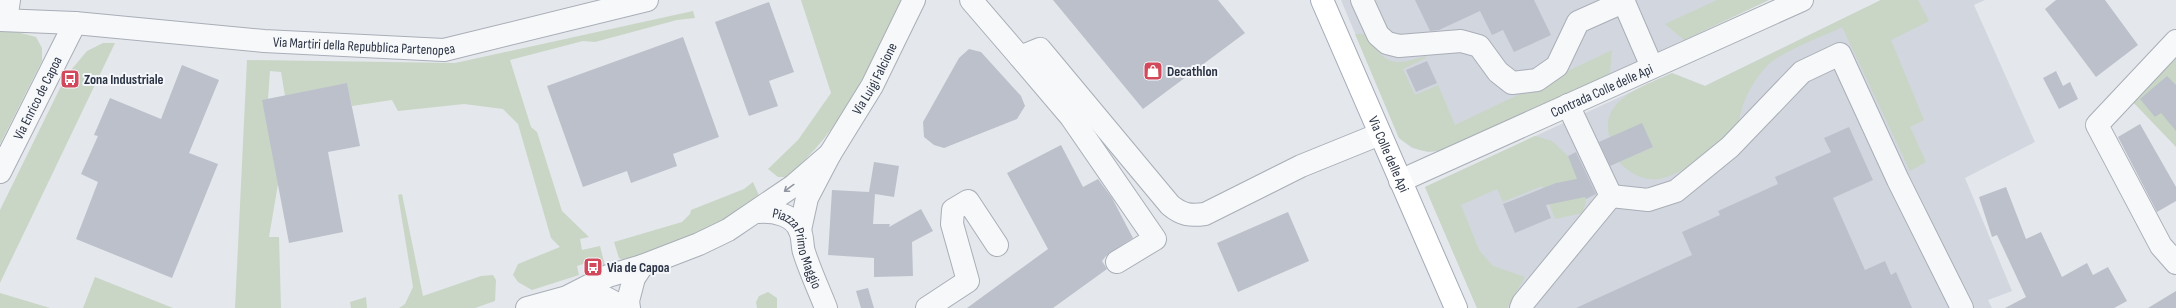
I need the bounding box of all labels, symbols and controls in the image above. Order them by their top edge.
street label: Via Martiri della Repubblica Partenopea [273,33,457,59]
street label: Via Luigi Falcione [848,40,901,118]
street label: Via Enrico de Capoa [10,54,66,143]
shop icon: Decathlon [1142,60,1164,82]
street label: Contrada Colle delle Api [1548,60,1656,121]
place label: Decathlon [1167,63,1218,80]
bus stop icon: Zona Industriale [59,68,81,90]
place label: Zona Industriale [84,71,164,88]
street label: Via Colle delle Api [1365,114,1413,195]
one-way arrow [784,184,795,192]
street label: Piazza Primo Maggio [771,205,825,292]
bus stop icon: Via de Capoa [582,256,604,278]
place label: Via de Capoa [607,259,670,276]

